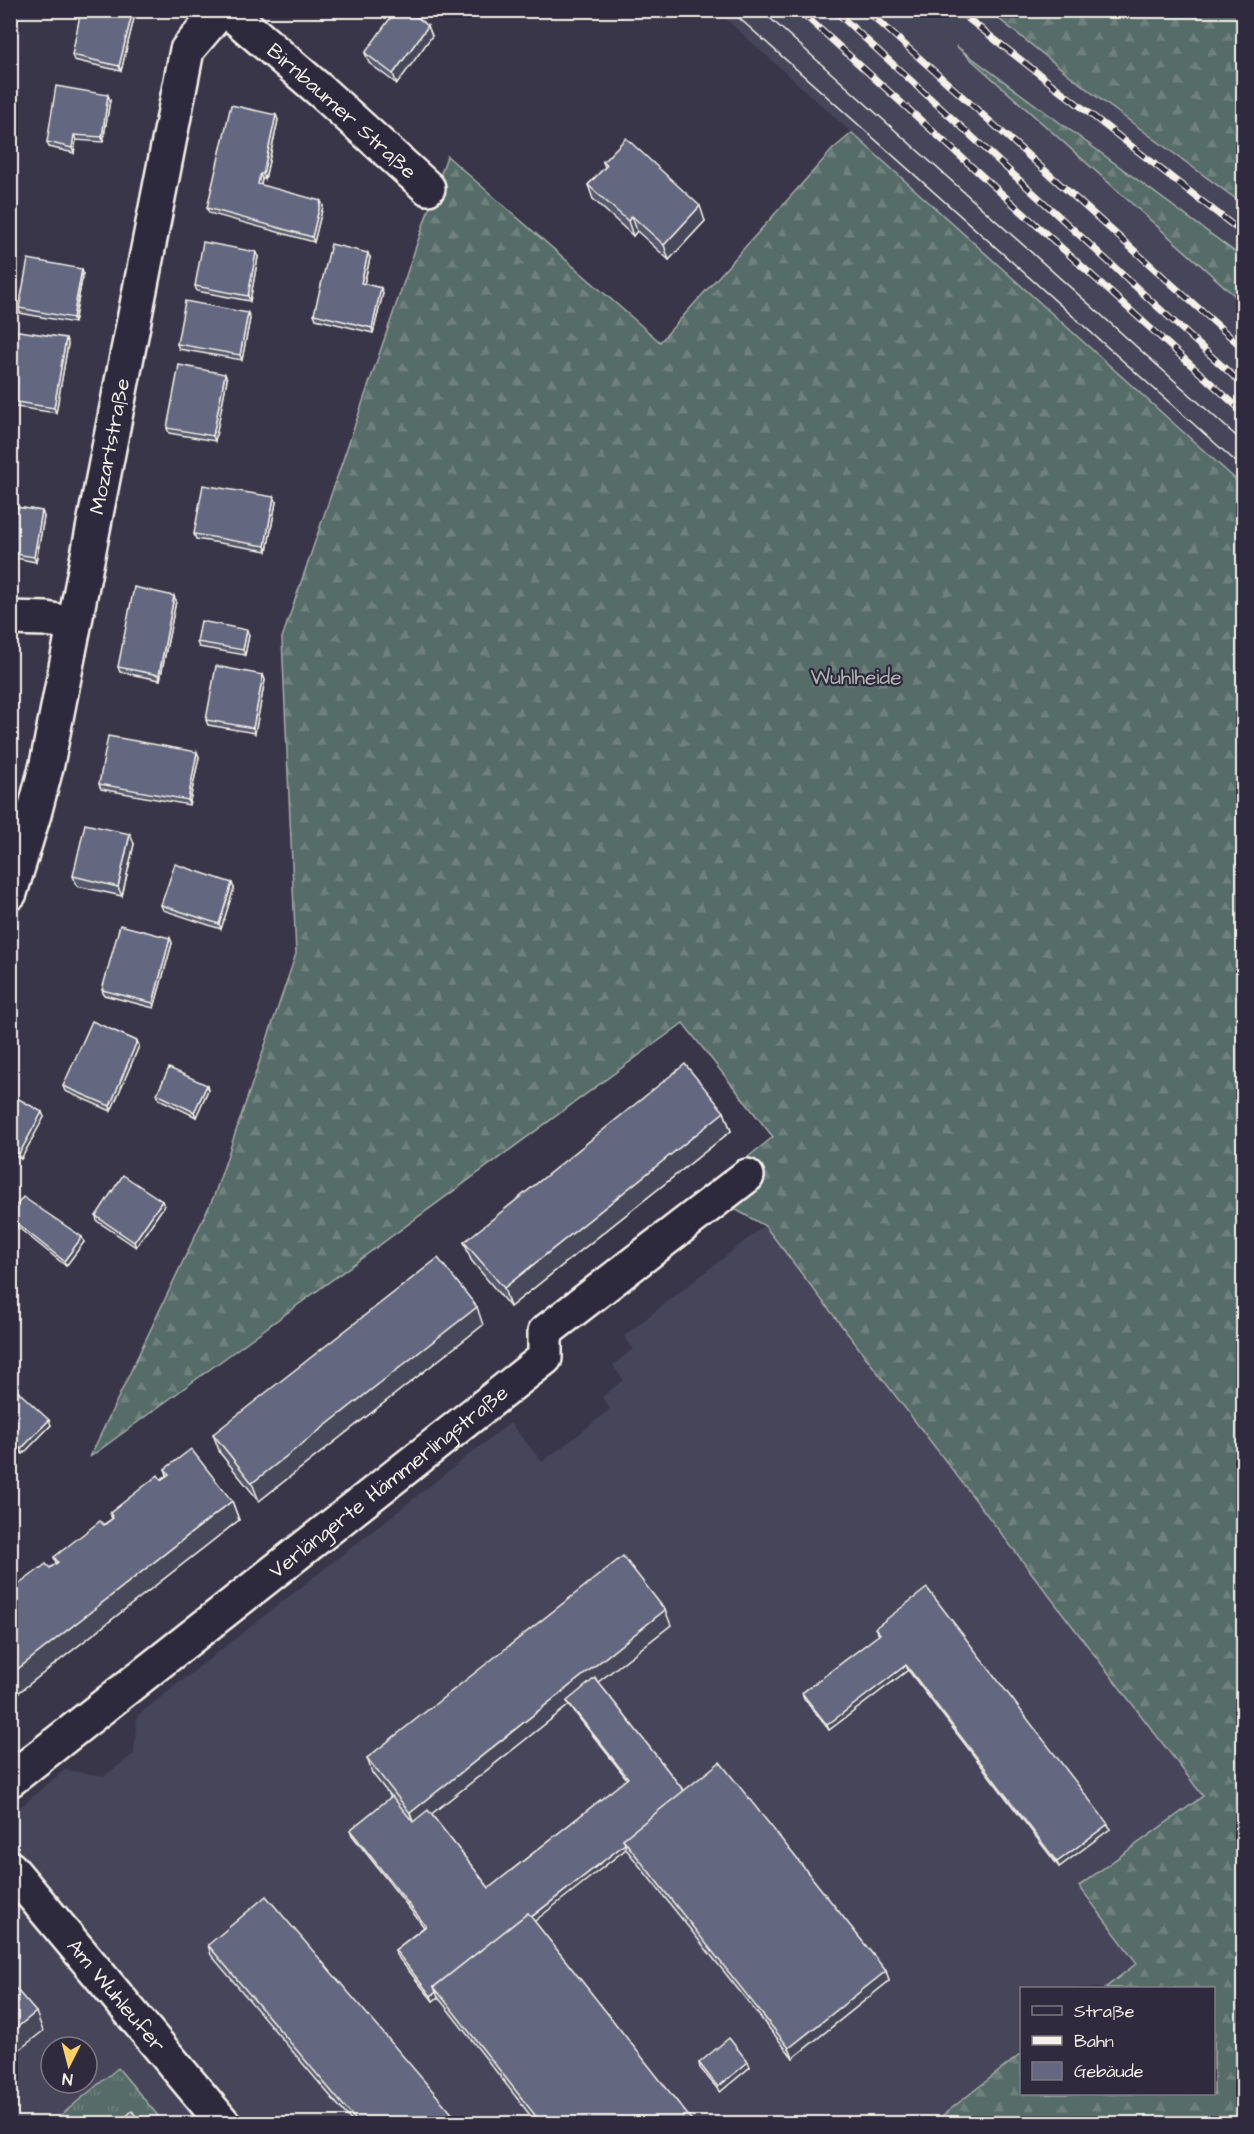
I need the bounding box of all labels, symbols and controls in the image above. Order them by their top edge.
street label: Birnbaumer Straße [260,37,423,186]
street label: Mozartstraße [82,376,137,517]
park label: Wuhlheide [810,663,902,692]
street label: Verlängerte Hämmerlingstraße [263,1378,514,1585]
street label: Am Wuhleufer [60,1933,172,2059]
legend [1020,1987,1215,2095]
text: Straße [1074,1999,1135,2024]
text: Bahn [1074,2029,1114,2054]
north arrow [39,2035,99,2095]
text: Gebäude [1074,2059,1144,2084]
text: N [61,2067,74,2090]

